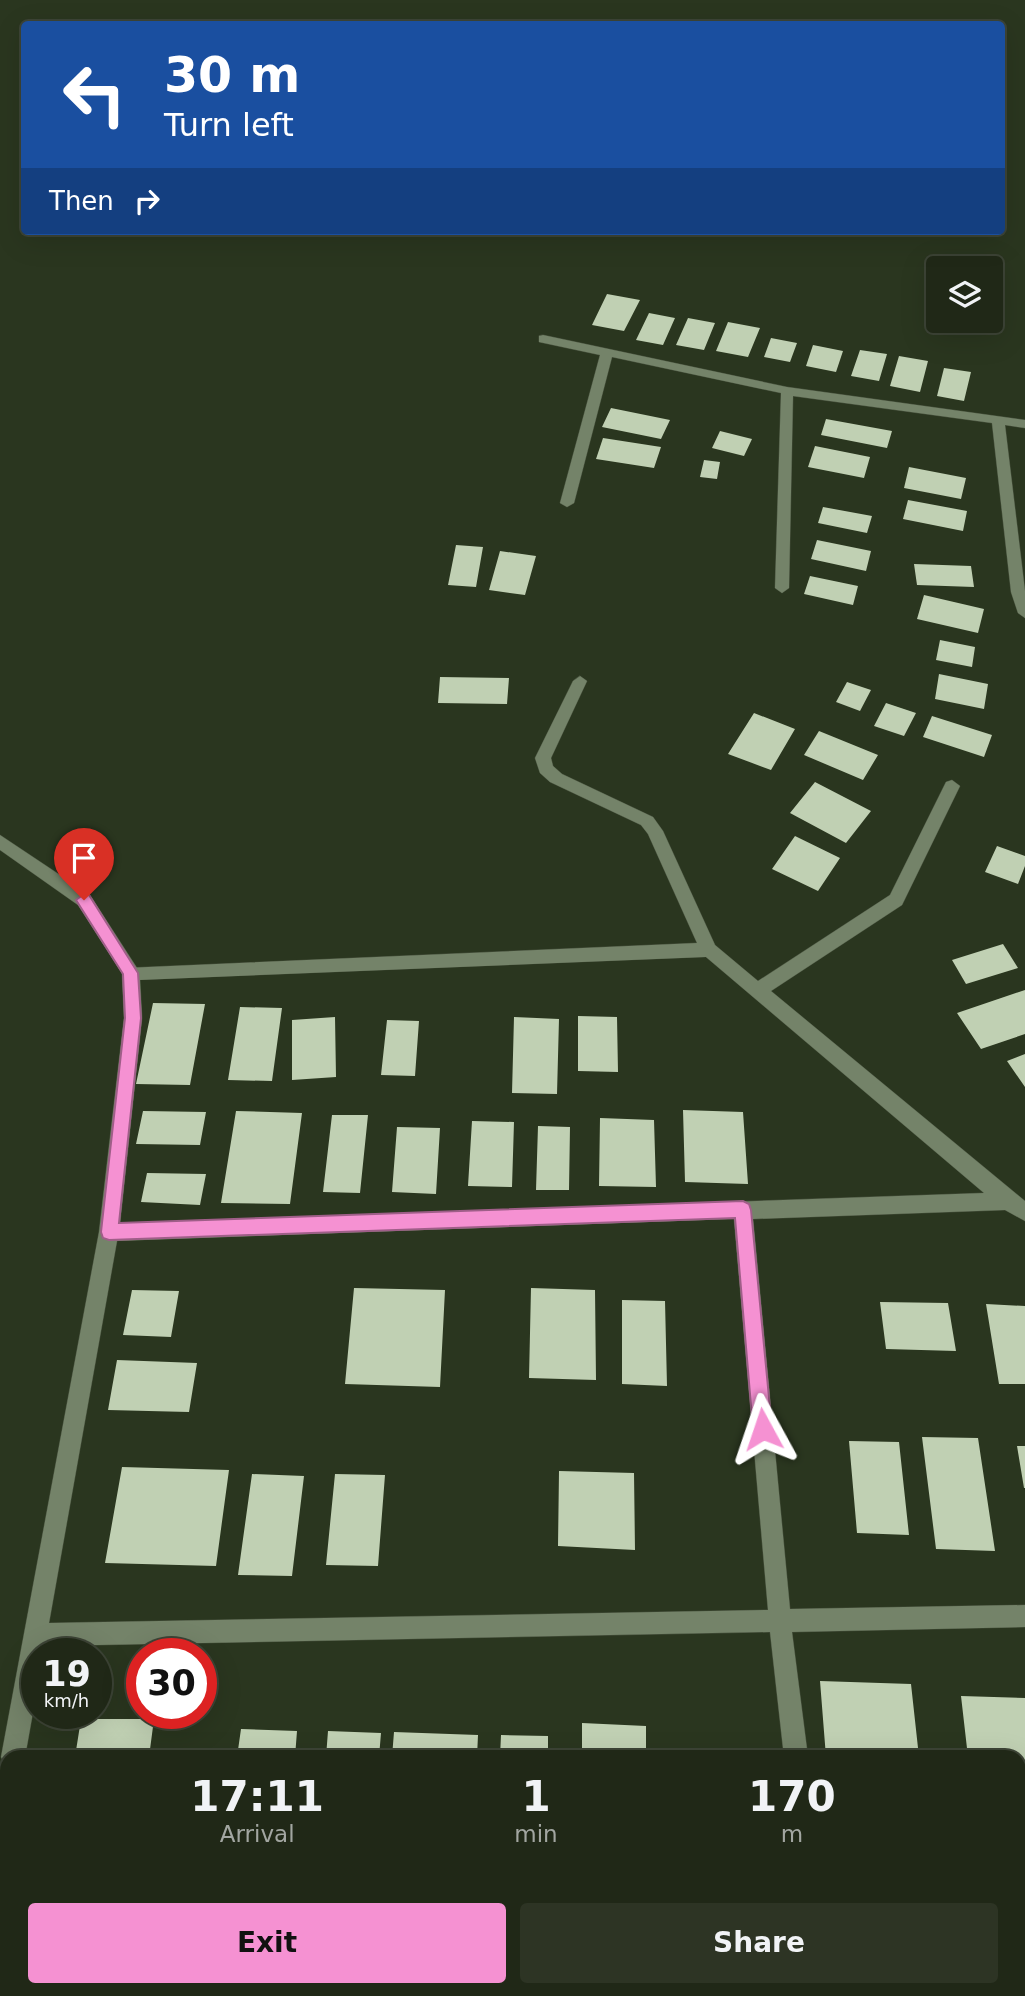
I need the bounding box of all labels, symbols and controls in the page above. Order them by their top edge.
text: 30 m [164,47,300,104]
icon: left [49,49,140,140]
text: Turn left [164,106,294,144]
icon: right [128,182,166,220]
text: Then [49,186,114,216]
map controls [926,256,1003,333]
button: layers [926,256,1003,333]
pin [54,828,114,900]
icon: arrive [65,839,103,877]
position arrow [726,1392,800,1466]
speed limit sign: 30 [126,1638,217,1729]
text: 19 [42,1654,91,1694]
text: km/h [44,1690,89,1711]
text: 17:11 [190,1772,324,1821]
text: 1 [521,1772,551,1821]
text: 170 [748,1772,836,1821]
text: Arrival [220,1821,295,1847]
text: min [514,1821,558,1847]
text: m [781,1821,803,1847]
button: Exit [28,1903,506,1983]
button: Share [520,1903,998,1983]

